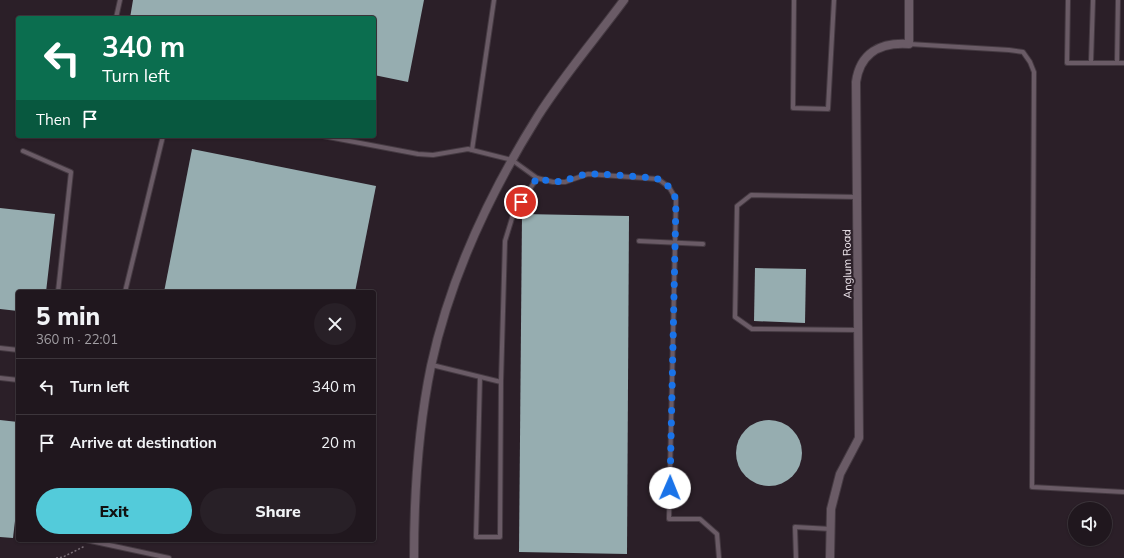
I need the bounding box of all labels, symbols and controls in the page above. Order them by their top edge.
text: 340 m [102,29,185,64]
icon: left [36,32,88,84]
text: Turn left [102,64,170,87]
icon: arrive [79,108,101,130]
text: Then [36,110,71,129]
pin [504,185,538,219]
icon: arrive [510,191,532,213]
street label: Anglum Road [839,229,855,299]
text: 5 min [36,301,100,331]
button: close [314,303,356,345]
text: 360 m · 22:01 [36,331,118,347]
icon: left [36,376,58,398]
text: Turn left [70,377,129,396]
text: 340 m [312,377,356,396]
icon: arrive [36,432,58,454]
text: Arrive at destination [70,433,217,452]
text: 20 m [321,433,356,452]
position arrow [649,467,691,509]
button: Exit [36,488,192,534]
button: Share [200,488,356,534]
map controls [1068,502,1112,546]
button: sound [1068,502,1112,546]

